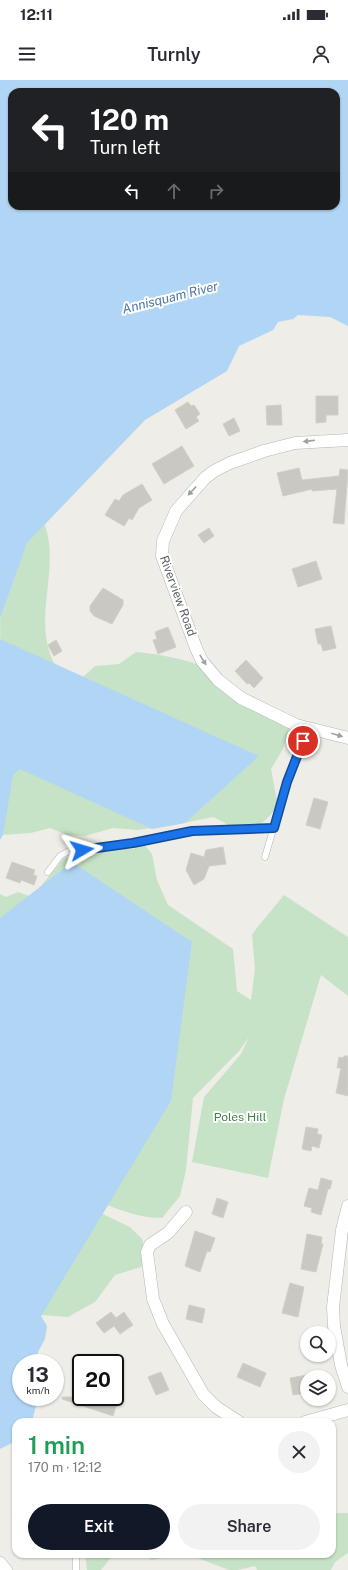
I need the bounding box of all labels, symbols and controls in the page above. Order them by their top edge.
text: 12:11 [20,6,53,23]
icon: menu [16,43,38,65]
icon: person [310,43,332,65]
text: Turnly [147,44,201,65]
text: 120 m [90,103,169,136]
icon: left [24,104,76,156]
text: Turn left [90,137,160,158]
icon: left [121,180,143,202]
icon: ahead [163,180,185,202]
icon: right [205,180,227,202]
water label: Annisquam River [121,278,220,317]
one-way arrow [303,438,315,444]
one-way arrow [187,486,197,496]
street label: Riverview Road [157,554,199,638]
one-way arrow [199,655,207,665]
pin [286,724,320,758]
icon: arrive [292,730,314,752]
one-way arrow [331,732,343,738]
position arrow [61,829,103,871]
park label: Poles Hill [214,1110,267,1124]
map controls [300,1326,336,1406]
button: search [300,1326,336,1362]
speed limit sign: 20 [72,1354,124,1406]
text: 13 [27,1363,49,1387]
button: layers [300,1370,336,1406]
text: km/h [26,1384,50,1396]
text: 1 min [28,1431,85,1459]
button: close [278,1431,320,1473]
text: 170 m · 12:12 [28,1460,101,1475]
button: Exit [28,1504,170,1550]
button: Share [178,1504,320,1550]

